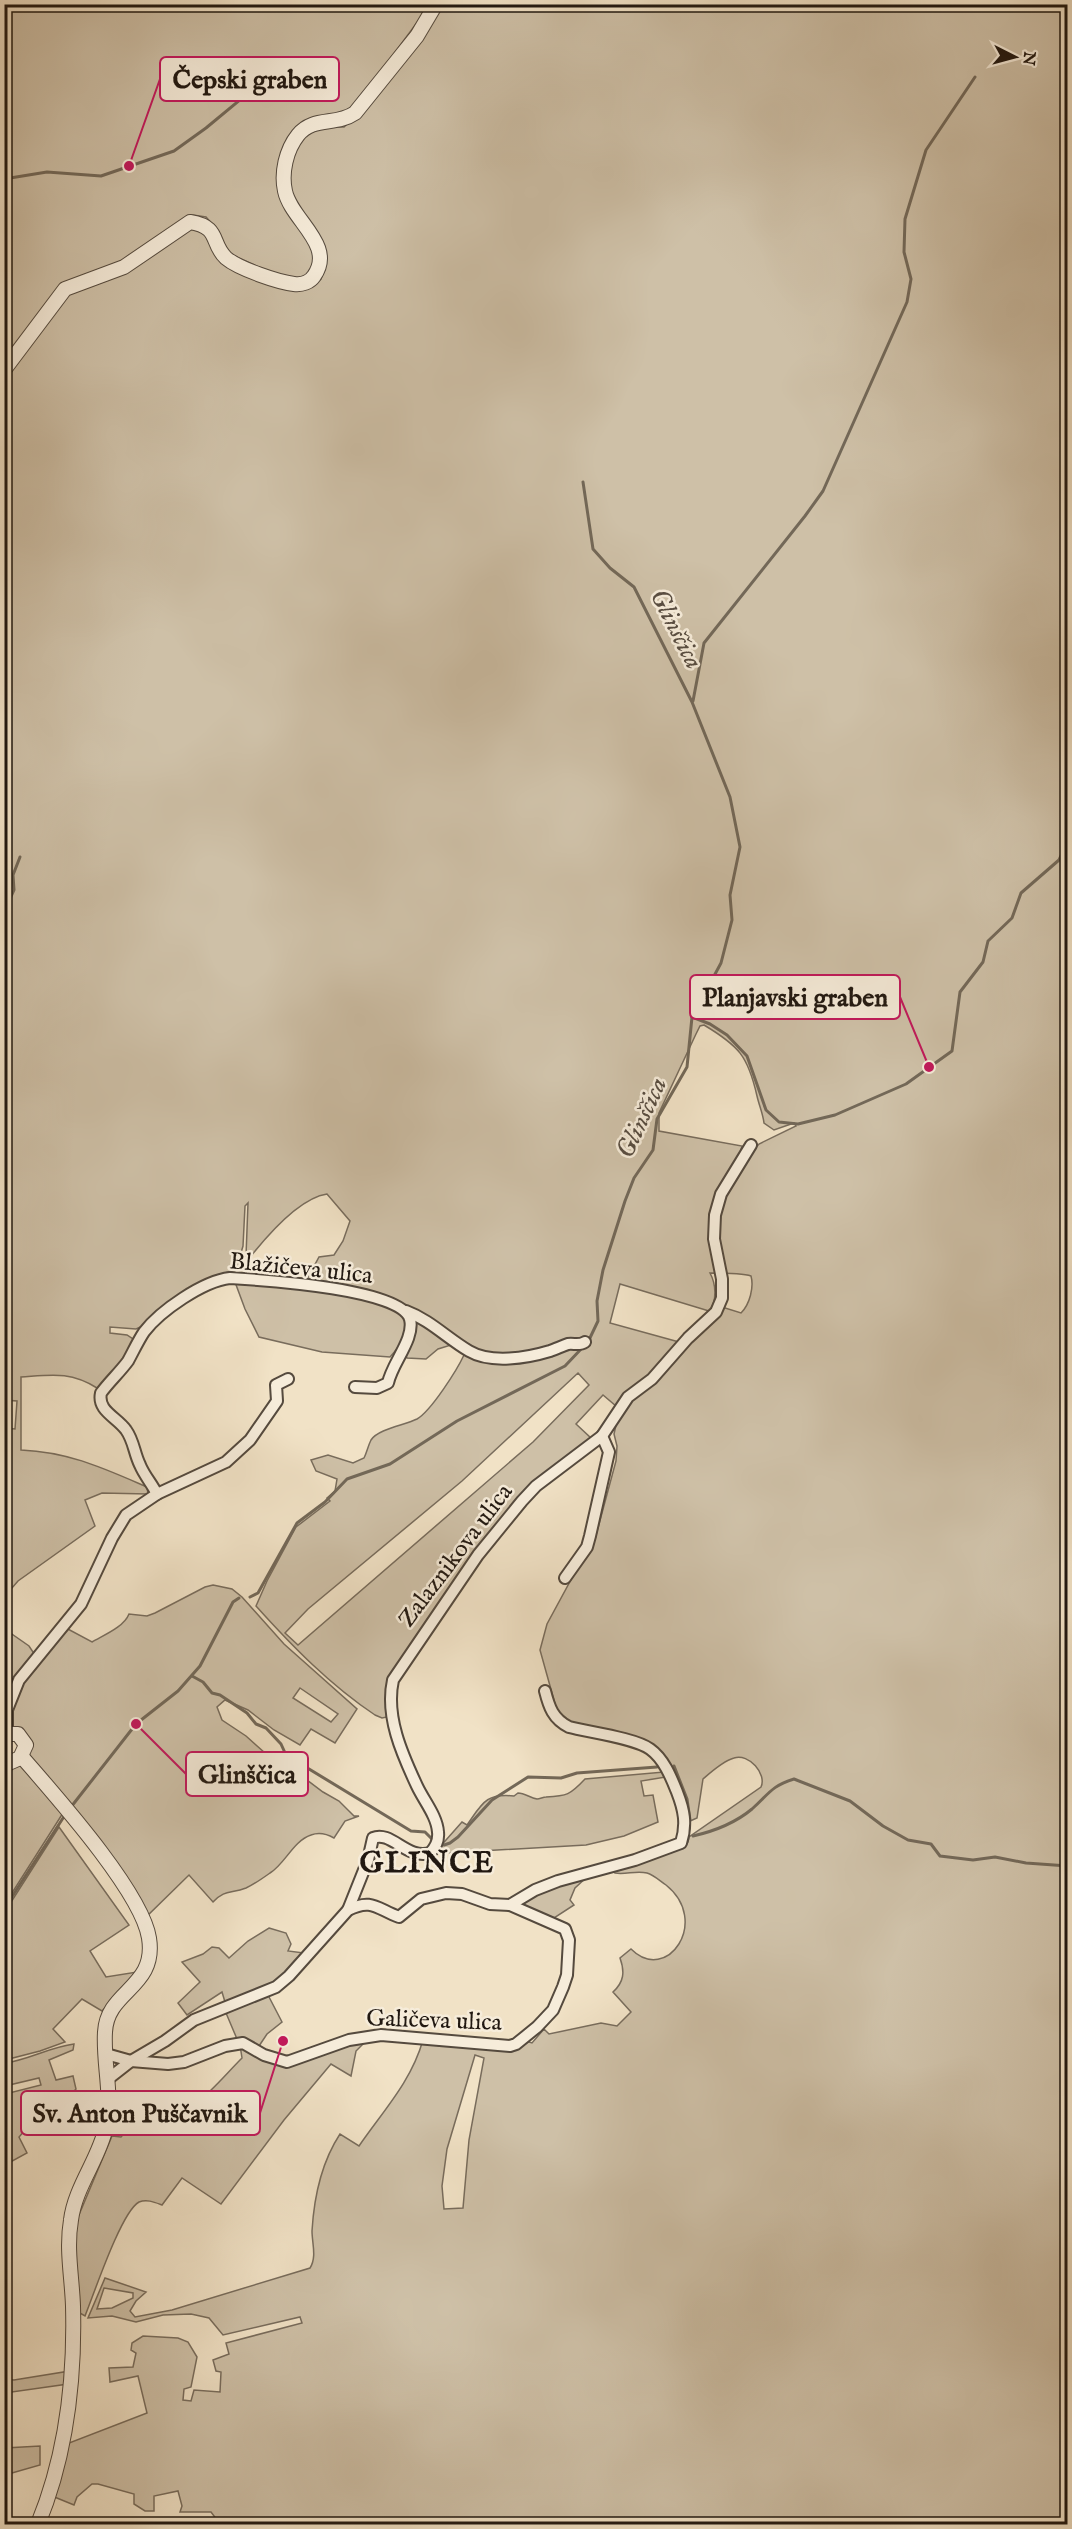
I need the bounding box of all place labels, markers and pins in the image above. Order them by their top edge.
callout: Čepski graben [160,57,339,101]
callout: Planjavski graben [690,975,900,1019]
callout: Glinščica [186,1752,308,1796]
callout: Sv. Anton Puščavnik [21,2091,260,2135]

